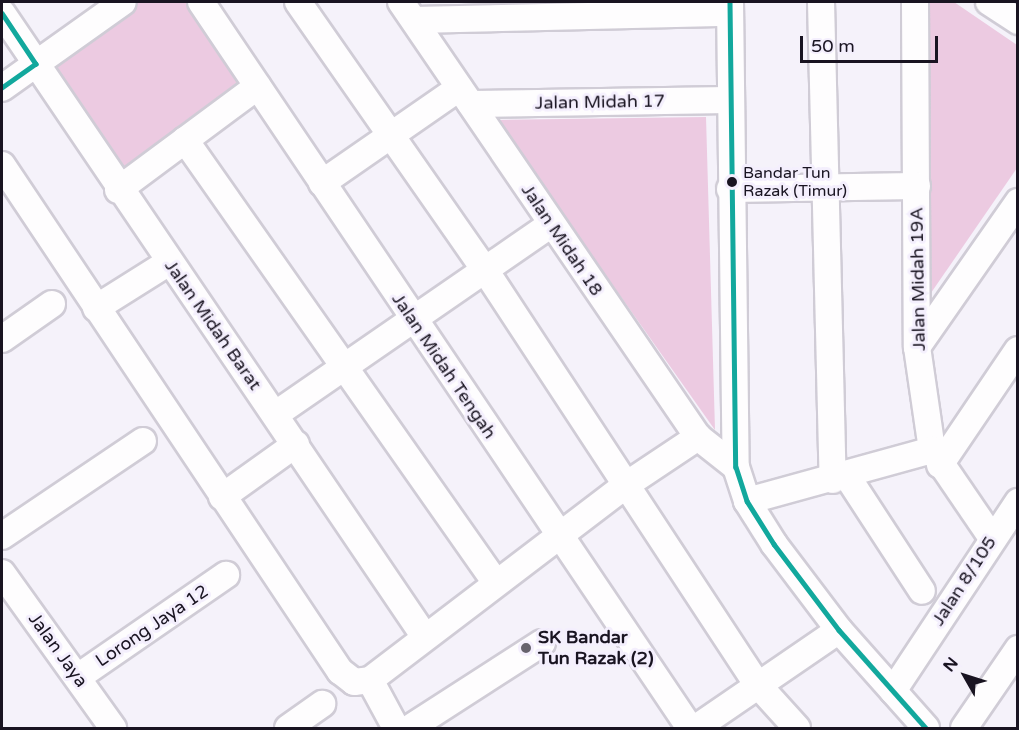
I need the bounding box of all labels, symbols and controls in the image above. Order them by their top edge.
scale bar [803,24,941,62]
text: 50 m [811,35,855,57]
street label: Jalan Midah 17 [535,90,665,114]
place label: Bandar Tun Razak (Timur) [743,163,847,201]
marker: Bandar Tun Razak (Timur) [726,176,738,188]
street label: Jalan Midah 18 [517,180,607,300]
street label: Jalan Midah 19A [906,207,930,351]
street label: Jalan Midah Barat [160,256,266,394]
street label: Jalan Midah Tengah [387,289,501,443]
street label: Jalan 8/105 [927,532,1001,630]
street label: Lorong Jaya 12 [92,580,212,672]
street label: Jalan Jaya [24,609,92,691]
place label: SK Bandar Tun Razak (2) [538,627,654,670]
marker: SK Bandar Tun Razak (2) [519,641,533,655]
north arrow [935,646,995,706]
text: N [939,653,963,676]

